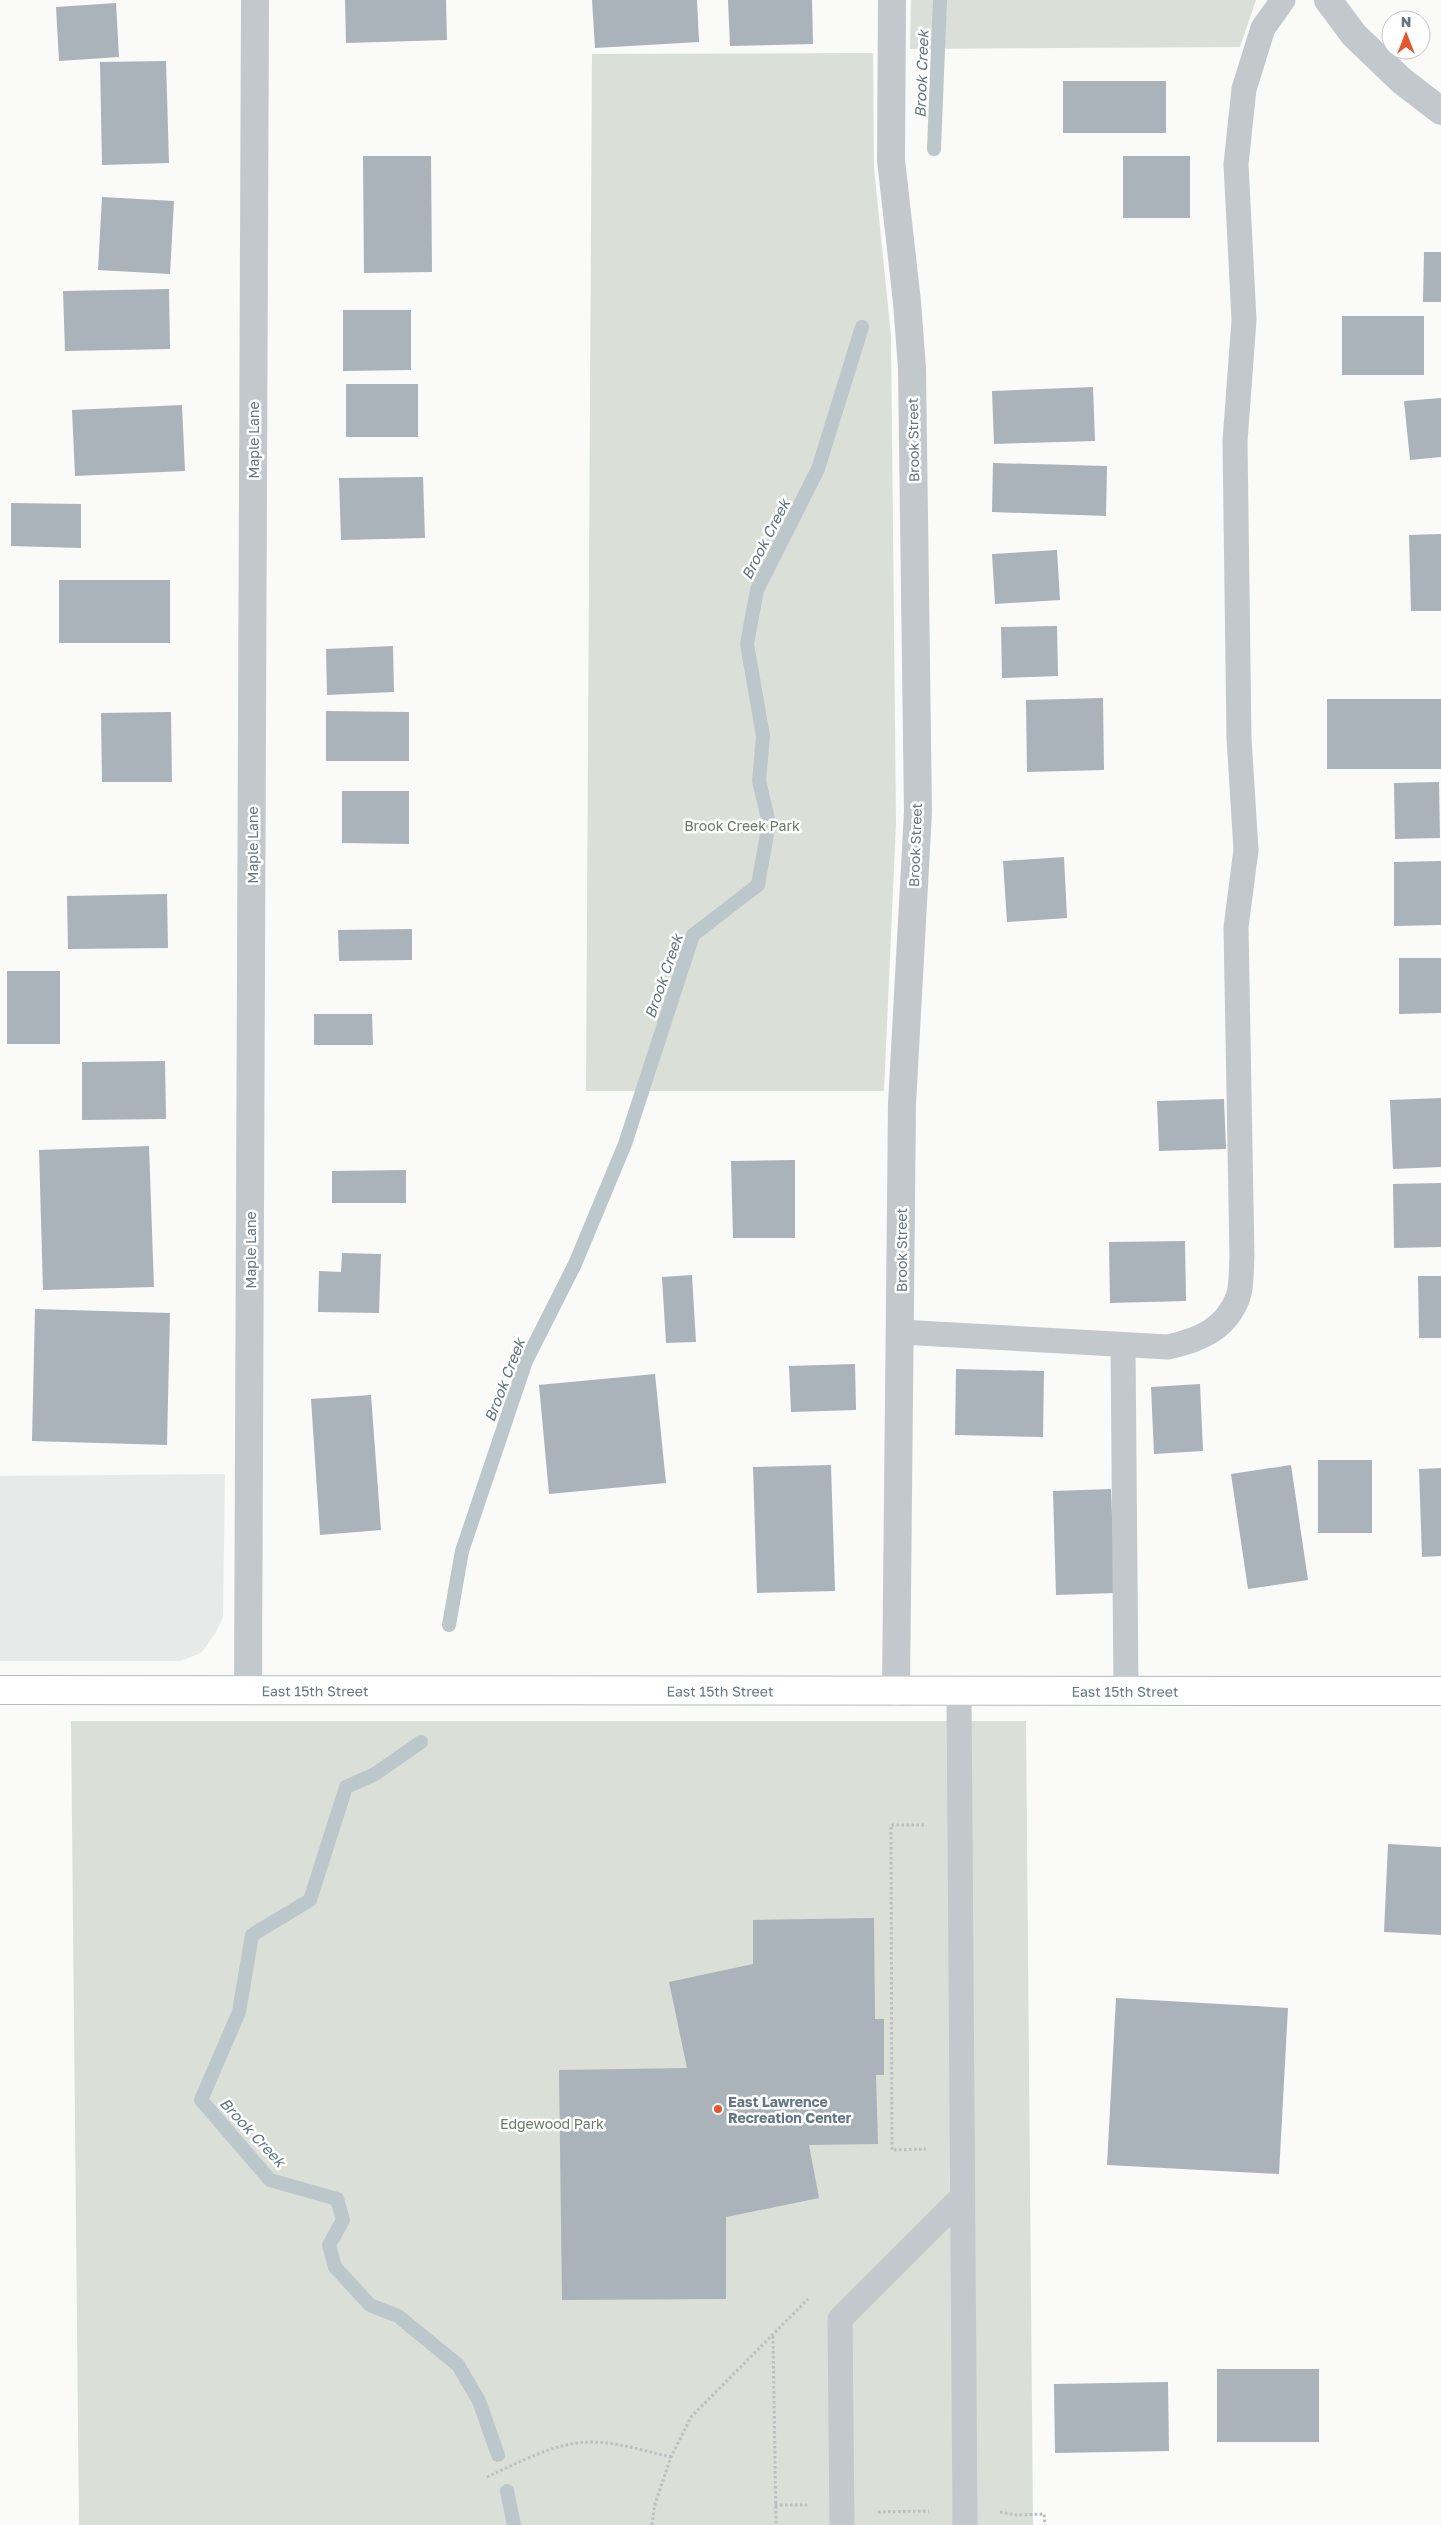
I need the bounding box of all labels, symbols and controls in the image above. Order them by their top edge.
north arrow [1381,10,1431,60]
text: N [1401,13,1411,30]
water label: Brook Creek [910,28,932,118]
street label: Brook Street [904,398,922,482]
street label: Maple Lane [245,401,262,479]
water label: Brook Creek [737,494,794,582]
street label: Brook Street [905,803,925,887]
street label: Maple Lane [244,806,261,884]
park label: Brook Creek Park [684,817,800,834]
water label: Brook Creek [640,930,686,1020]
street label: Brook Street [893,1208,910,1292]
street label: Maple Lane [242,1211,259,1289]
water label: Brook Creek [480,1334,529,1424]
street label: East 15th Street [261,1682,369,1699]
street label: East 15th Street [666,1682,774,1699]
street label: East 15th Street [1071,1682,1179,1699]
place label: East Lawrence Recreation Center [728,2093,852,2126]
water label: Brook Creek [216,2094,291,2171]
marker: East Lawrence Recreation Center [712,2103,724,2115]
park label: Edgewood Park [500,2115,604,2132]

